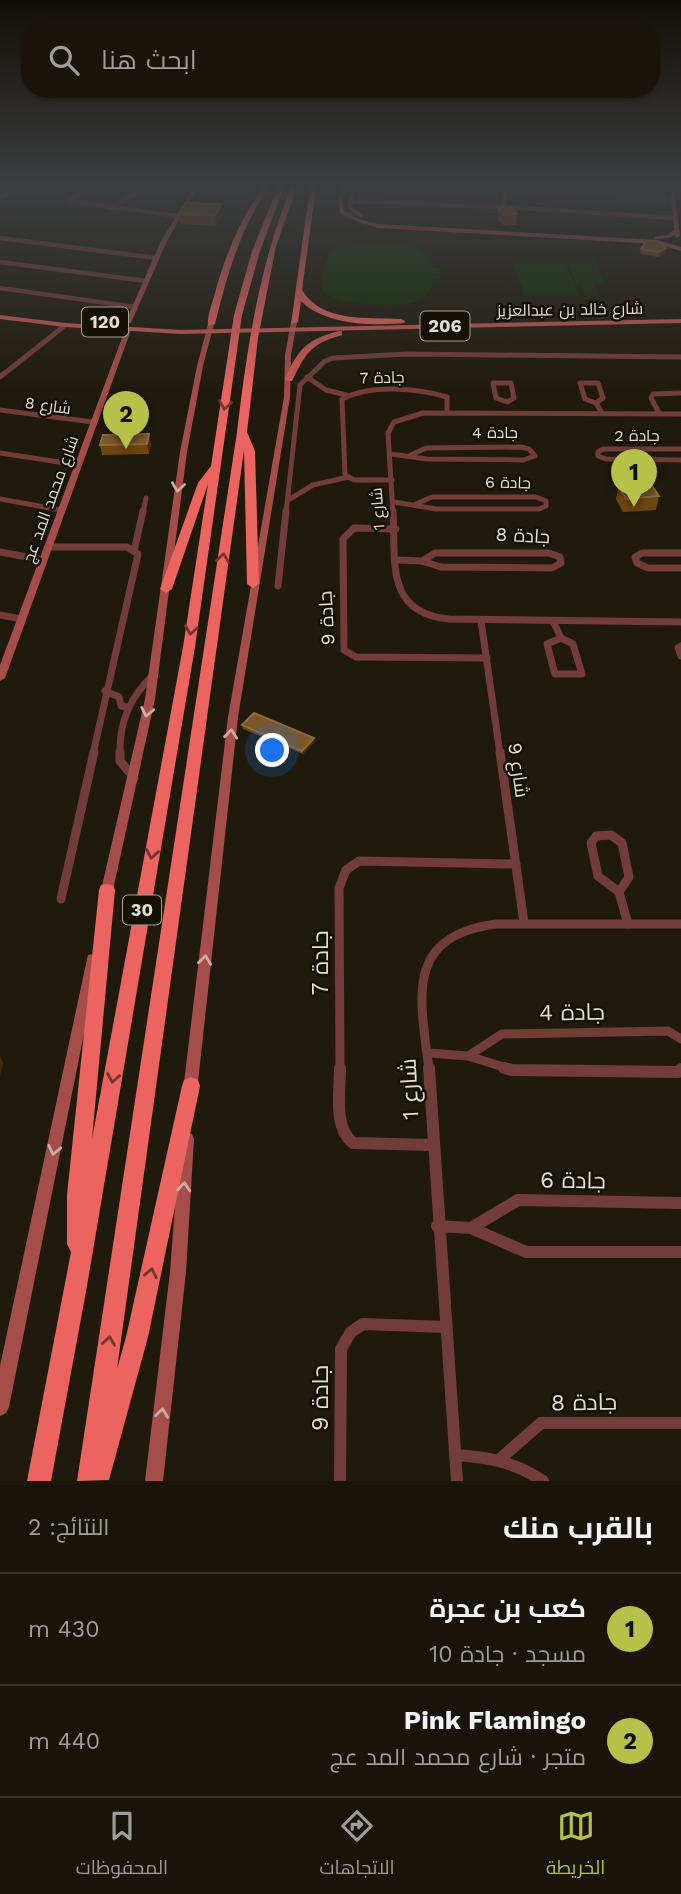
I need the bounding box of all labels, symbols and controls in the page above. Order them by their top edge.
search box [21,21,660,98]
icon: search [45,41,83,79]
text: ابحث هنا [101,45,197,75]
street label: شارع خالد بن عبدالعزيز [496,299,643,322]
road number: 120 [82,308,128,336]
road number: 206 [420,312,470,340]
street label: جادة 7 [359,368,405,387]
pin: 2 [103,391,149,449]
street label: شارع 8 [23,393,72,420]
one-way arrow [218,399,233,411]
street label: جادة 4 [472,423,518,442]
street label: جادة 2 [614,426,660,445]
street label: شارع محمد المد عج [19,433,84,566]
pin: 1 [611,449,657,507]
street label: جادة 6 [485,473,531,492]
one-way arrow [171,481,186,492]
street label: شارع 1 [367,487,390,531]
street label: جادة 8 [495,523,551,548]
one-way arrow [215,552,230,564]
street label: جادة 9 [314,590,339,646]
one-way arrow [184,624,199,636]
one-way arrow [141,706,156,718]
one-way arrow [223,729,238,740]
your location [255,733,289,767]
street label: شارع 9 [501,741,534,799]
one-way arrow [145,848,160,860]
road number: 30 [123,896,161,925]
street label: جادة 7 [307,931,334,995]
one-way arrow [198,955,213,966]
street label: جادة 4 [539,998,605,1027]
street label: شارع 1 [394,1058,427,1120]
one-way arrow [106,1072,121,1084]
one-way arrow [47,1144,62,1156]
street label: جادة 6 [540,1166,606,1195]
one-way arrow [176,1181,191,1192]
one-way arrow [142,1267,157,1279]
one-way arrow [102,1335,117,1347]
street label: جادة 9 [307,1365,334,1431]
street label: جادة 8 [551,1388,617,1417]
one-way arrow [154,1407,169,1418]
text: بالقرب منك [503,1510,653,1545]
text: النتائج: 2 [28,1514,109,1541]
text: كعب بن عجرة [429,1593,586,1623]
text: 430 m [28,1616,100,1643]
text: 1 [625,1616,635,1643]
text: مسجد · جادة 10 [429,1641,586,1668]
text: Pink Flamingo [404,1705,586,1735]
text: 440 m [28,1728,100,1755]
text: 2 [623,1728,637,1755]
text: متجر · شارع محمد المد عج [330,1744,586,1771]
tab: المحفوظات [76,1807,168,1885]
tab: الاتجاهات [319,1807,395,1885]
tab: الخريطة [546,1807,605,1885]

